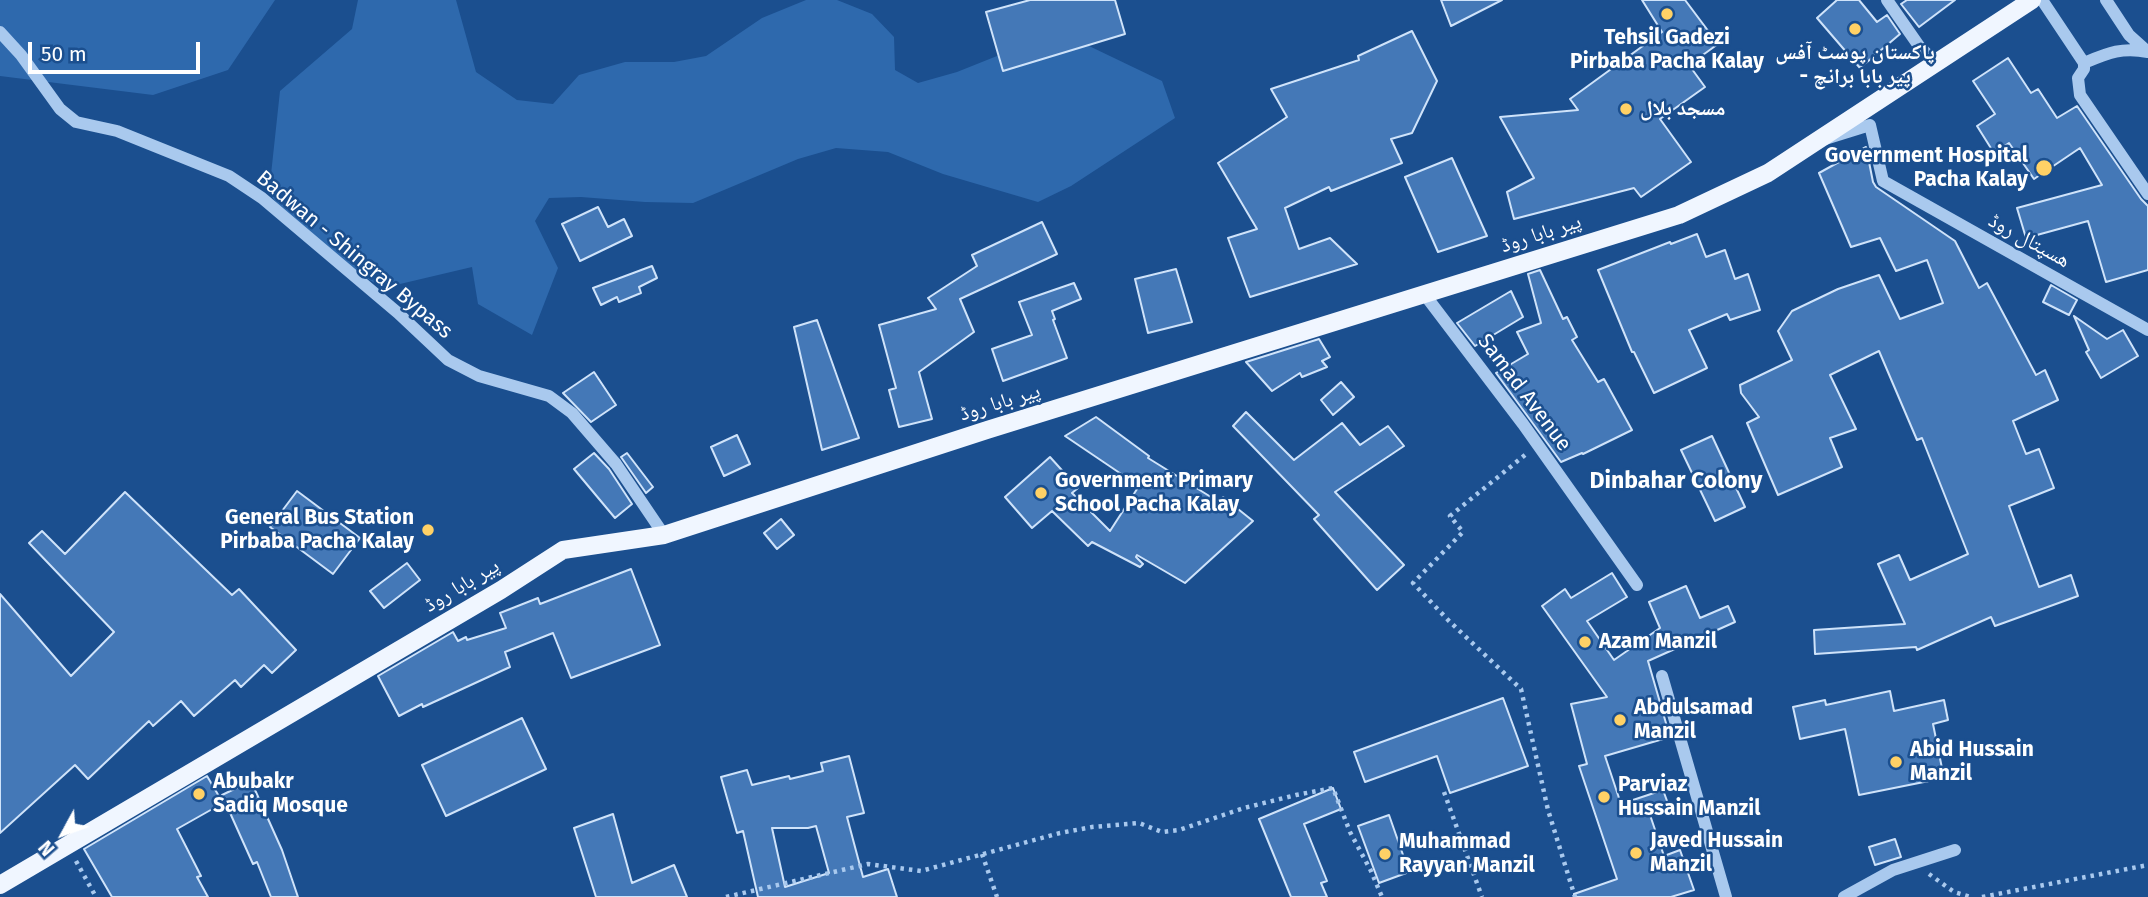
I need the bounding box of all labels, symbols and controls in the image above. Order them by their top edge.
marker: Tehsil Gadezi Pirbaba Pacha Kalay [1659,6,1675,22]
marker: پاکستان پوسٹ آفس - پیر بابا برانچ [1847,21,1863,37]
place label: Tehsil Gadezi Pirbaba Pacha Kalay [1570,25,1764,75]
scale bar [32,28,203,72]
place label: پاکستان پوسٹ آفس - پیر بابا برانچ [1775,40,1935,90]
text: 50 m [41,41,87,67]
place label: مسجد بلال [1640,96,1725,122]
marker: مسجد بلال [1618,101,1634,117]
place label: Government Hospital Pacha Kalay [1825,143,2028,193]
marker: Government Hospital Pacha Kalay [2034,158,2054,178]
street label: Badwan - Shingray Bypass [251,166,457,344]
street label: ھسپتال روڈ [1984,208,2074,274]
street label: پیر بابا روڈ [1498,209,1584,259]
street label: Samad Avenue [1472,329,1576,457]
street label: پیر بابا روڈ [957,379,1043,427]
place label: Government Primary School Pacha Kalay [1055,468,1253,518]
district label: Dinbahar Colony [1590,468,1762,496]
marker: Government Primary School Pacha Kalay [1033,485,1049,501]
place label: General Bus Station Pirbaba Pacha Kalay [220,505,414,555]
marker: General Bus Station Pirbaba Pacha Kalay [420,522,436,538]
street label: پیر بابا روڈ [420,554,504,618]
place label: Azam Manzil [1599,629,1717,655]
marker: Azam Manzil [1577,634,1593,650]
place label: Abdulsamad Manzil [1634,695,1753,745]
marker: Abdulsamad Manzil [1612,712,1628,728]
place label: Abid Hussain Manzil [1910,737,2034,787]
marker: Abid Hussain Manzil [1888,754,1904,770]
place label: Abubakr Sadiq Mosque [213,769,348,819]
place label: Parviaz Hussain Manzil [1618,772,1760,822]
marker: Abubakr Sadiq Mosque [191,786,207,802]
marker: Parviaz Hussain Manzil [1596,789,1612,805]
north arrow [28,799,98,869]
place label: Javed Hussain Manzil [1650,828,1783,878]
place label: Muhammad Rayyan Manzil [1399,829,1535,879]
text: N [34,836,60,860]
marker: Javed Hussain Manzil [1628,845,1644,861]
marker: Muhammad Rayyan Manzil [1377,846,1393,862]

